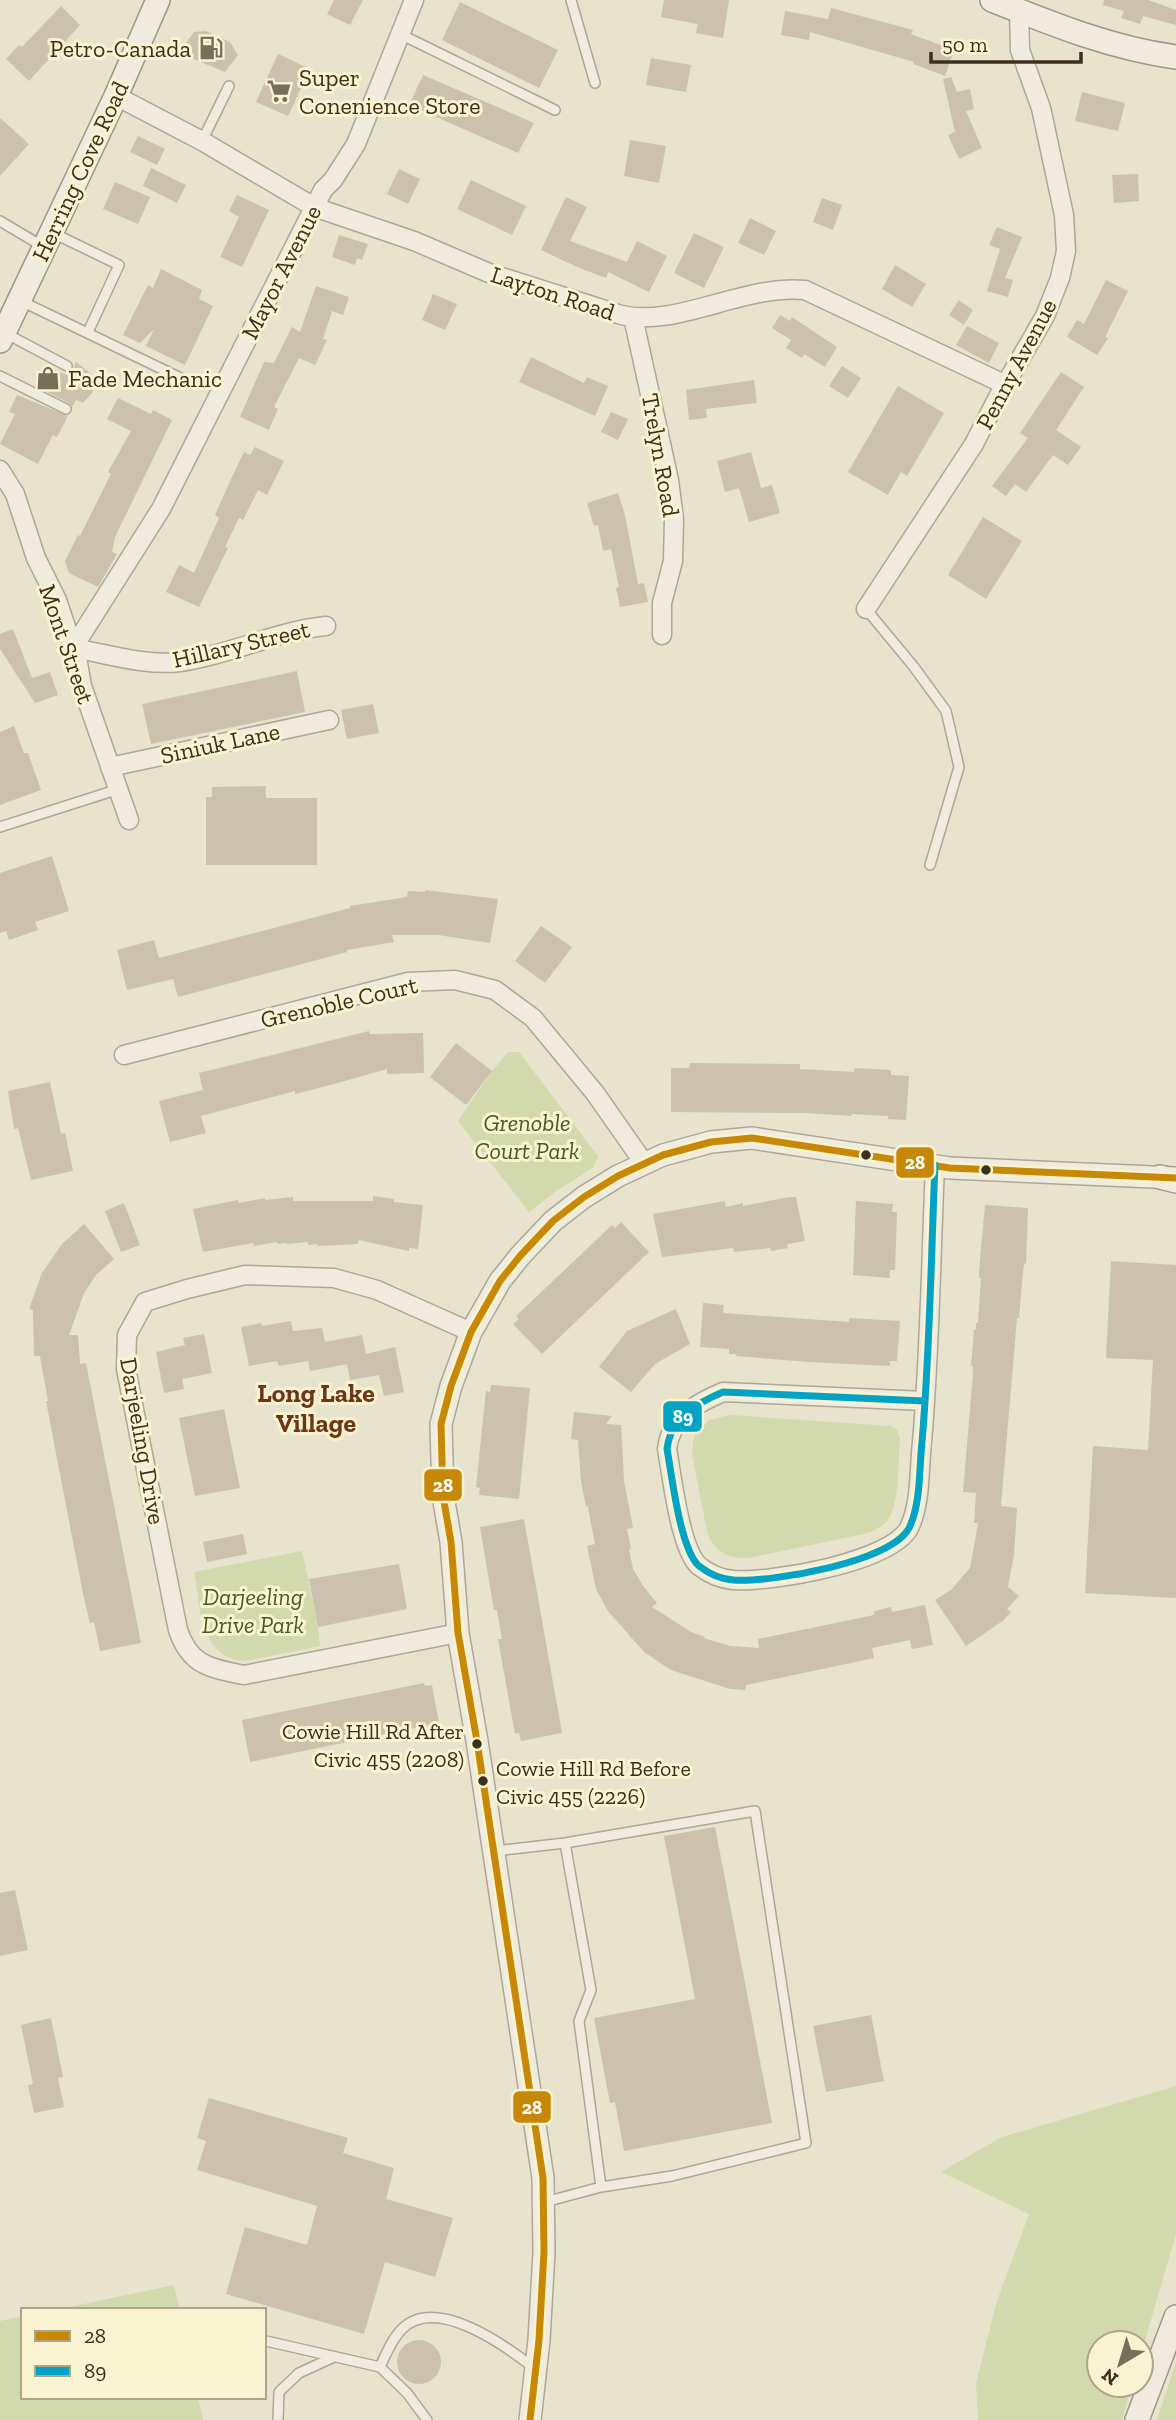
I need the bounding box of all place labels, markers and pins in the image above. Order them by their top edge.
place label: Petro-Canada [50,34,191,63]
fuel station icon: Petro-Canada [197,34,225,62]
place label: Super Conenience Store [299,63,481,120]
supermarket icon: Super Conenience Store [265,77,293,105]
shop icon: Fade Mechanic [34,364,62,392]
place label: Fade Mechanic [68,364,222,393]
unlabelled marker [859,1148,873,1162]
unlabelled marker [979,1163,993,1177]
place label: Cowie Hill Rd After Civic 455 (2208) [282,1718,464,1773]
marker: Cowie Hill Rd After Civic 455 (2208) [470,1737,484,1751]
place label: Cowie Hill Rd Before Civic 455 (2226) [496,1755,691,1810]
marker: Cowie Hill Rd Before Civic 455 (2226) [476,1774,490,1788]

